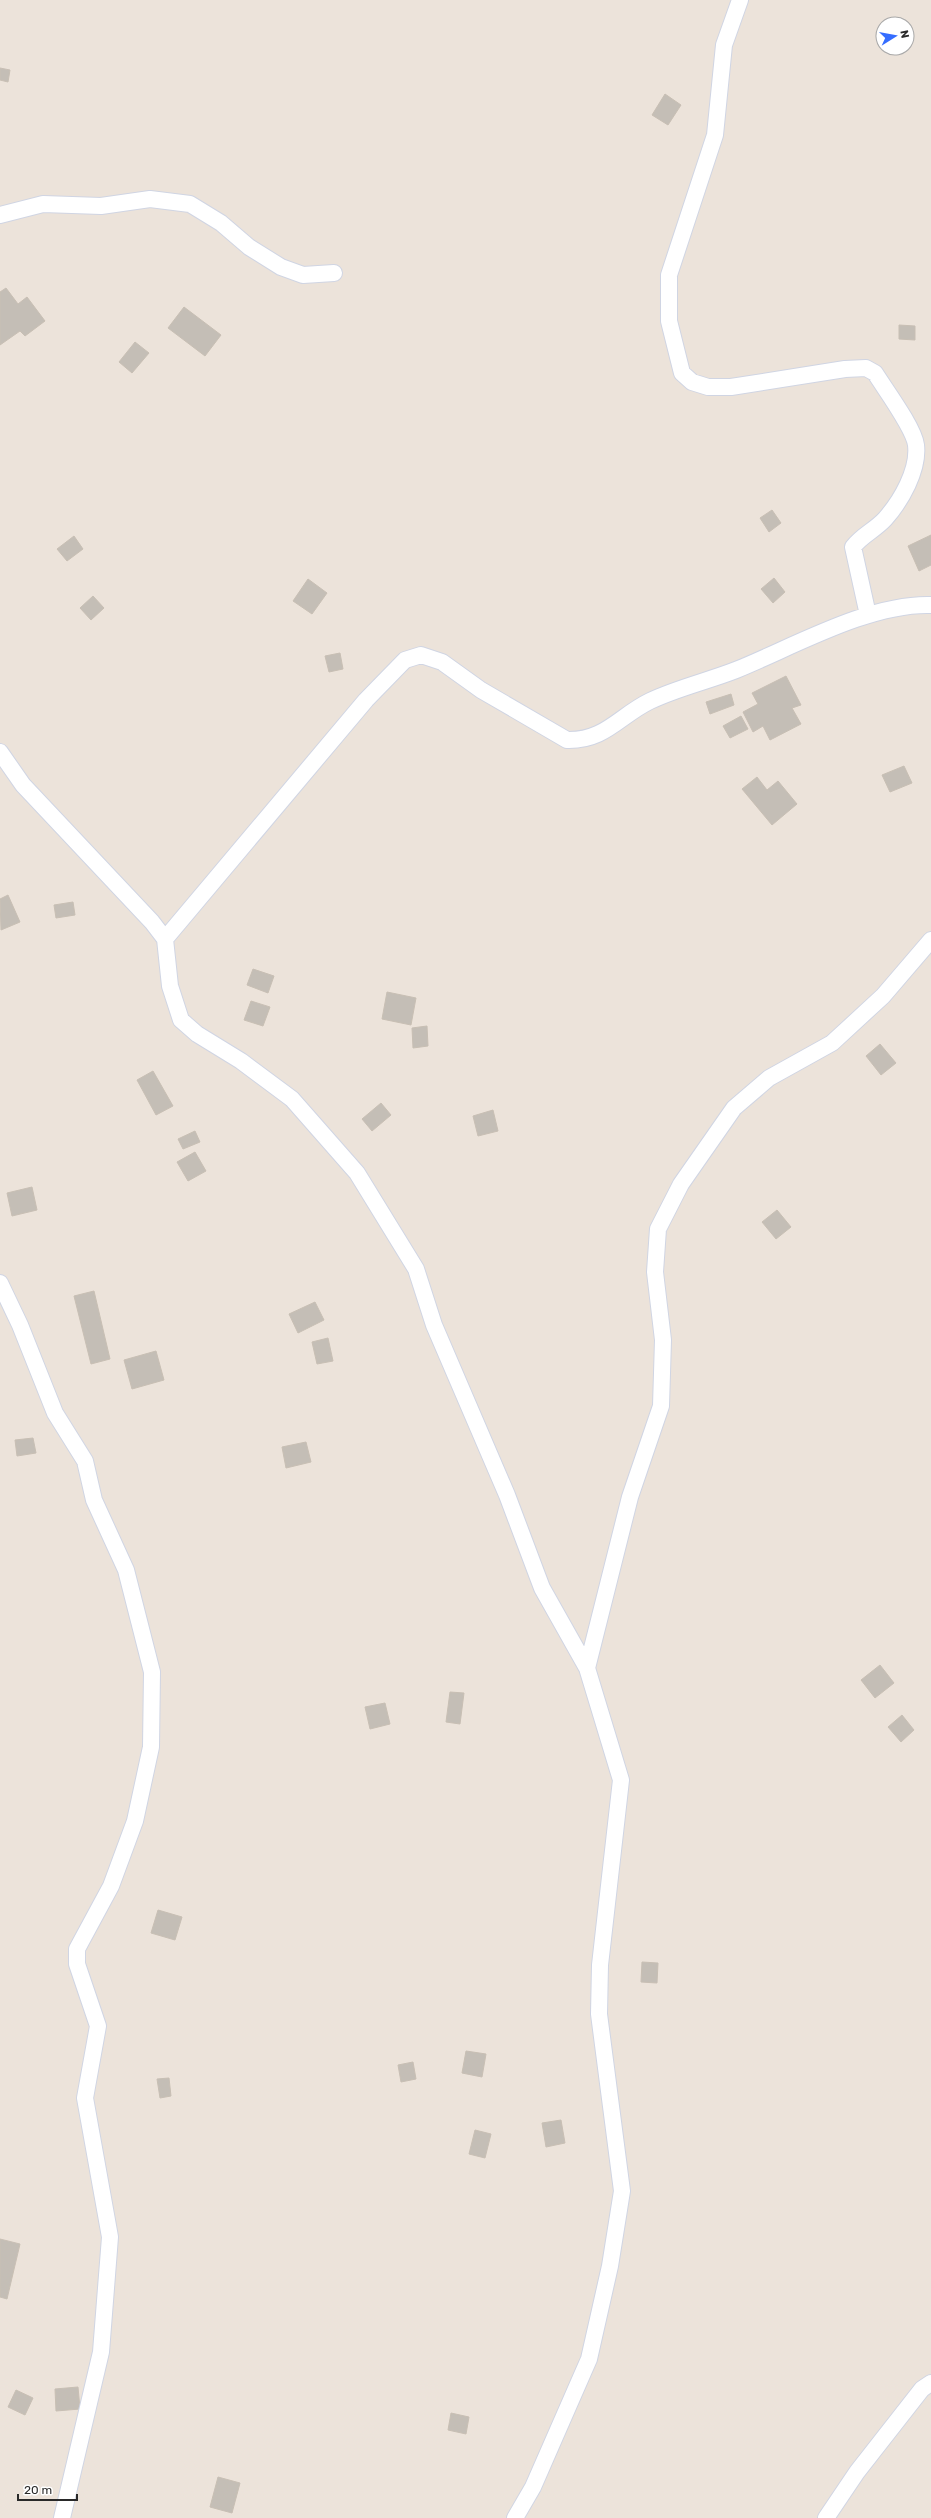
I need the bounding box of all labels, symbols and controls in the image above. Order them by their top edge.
north arrow [875,16,915,56]
text: N [897,29,911,39]
scale bar [18,2476,77,2502]
text: 20 m [24,2483,52,2497]

